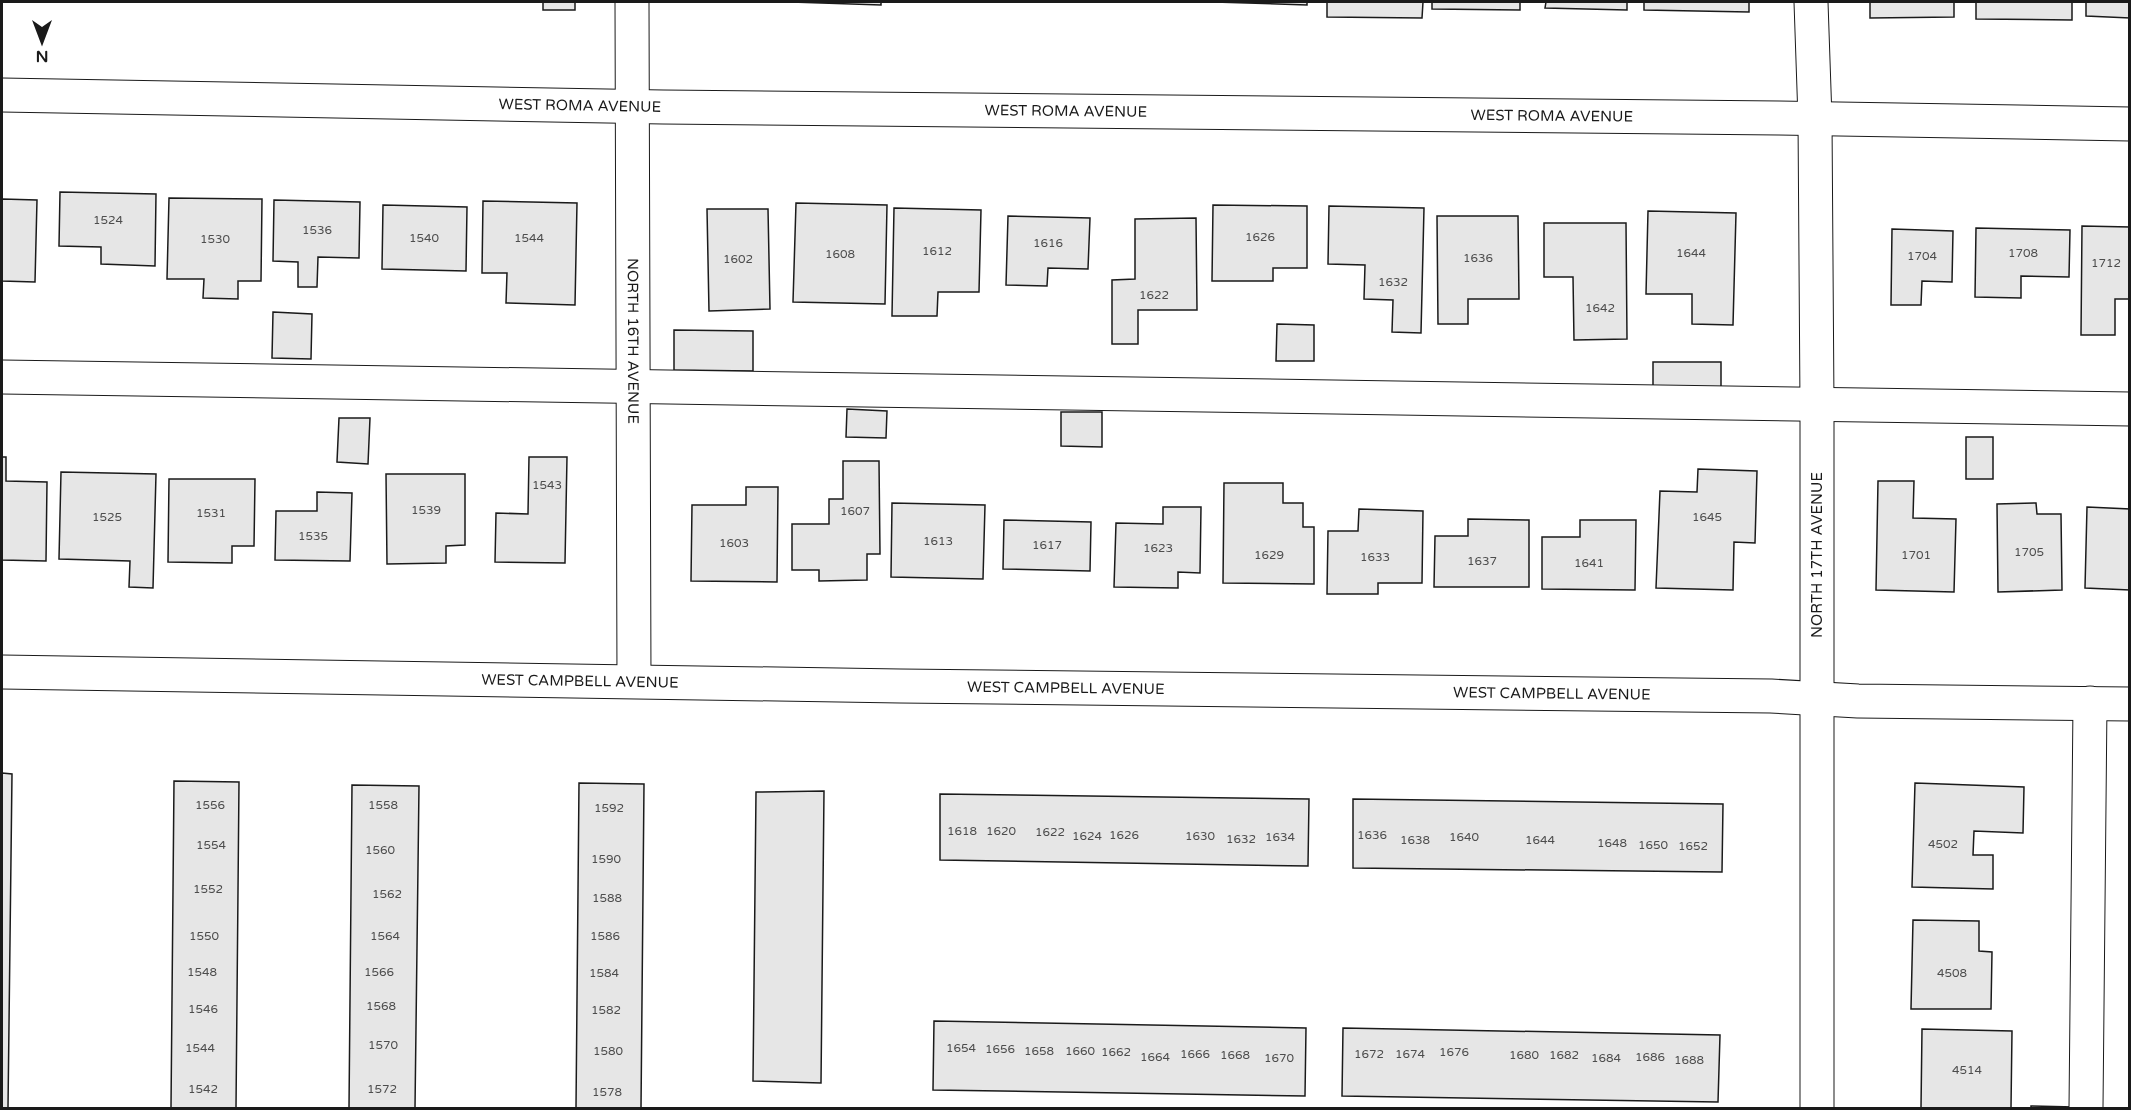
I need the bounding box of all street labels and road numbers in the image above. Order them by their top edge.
street label: WEST ROMA AVENUE [499,95,661,116]
street label: WEST ROMA AVENUE [985,101,1147,121]
street label: WEST ROMA AVENUE [1471,106,1633,126]
street label: NORTH 16TH AVENUE [624,258,642,424]
street label: NORTH 17TH AVENUE [1808,472,1826,638]
street label: WEST CAMPBELL AVENUE [481,670,679,692]
street label: WEST CAMPBELL AVENUE [967,678,1165,698]
street label: WEST CAMPBELL AVENUE [1453,683,1651,704]

